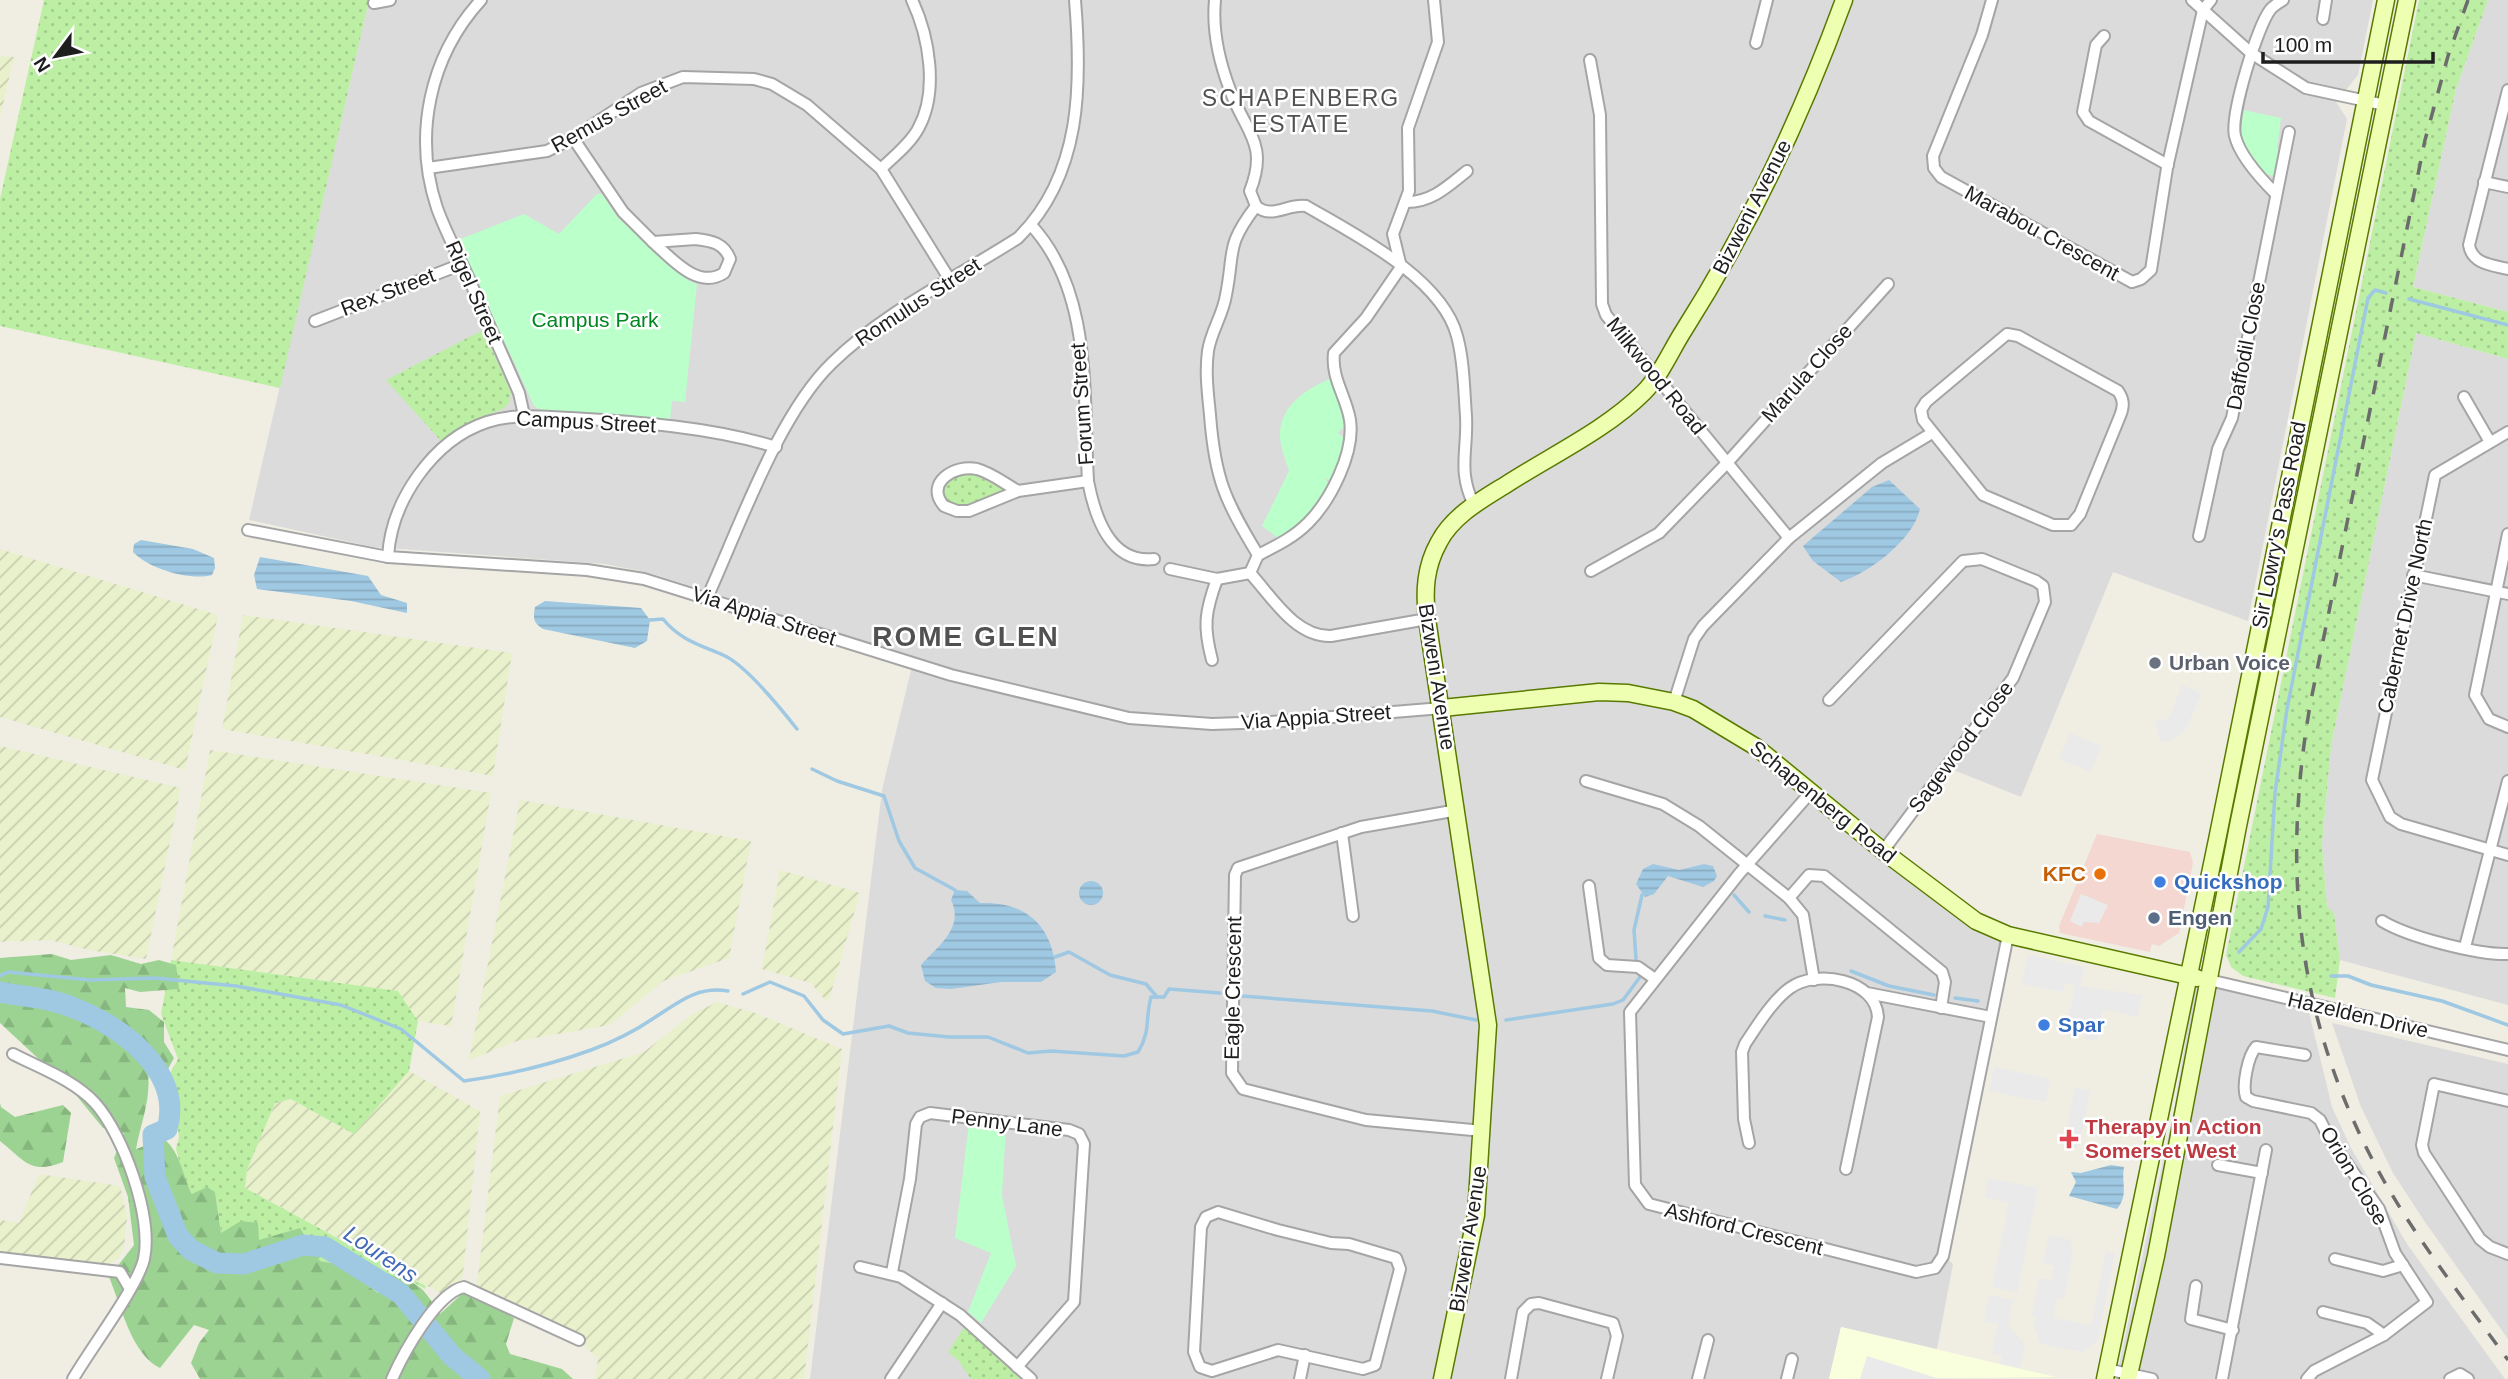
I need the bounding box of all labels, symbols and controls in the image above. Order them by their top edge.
north arrow [21,21,91,91]
scale bar [2263,21,2433,65]
text: 100 m [2274,33,2332,56]
text: N [29,53,55,76]
street label: Remus Street [547,74,671,157]
district label: SCHAPENBERG ESTATE [1202,85,1400,137]
street label: Bizweni Avenue [1708,136,1795,278]
street label: Marabou Crescent [1961,181,2124,285]
street label: Rigel Street [442,237,507,347]
street label: Romulus Street [851,252,985,351]
street label: Rex Street [337,263,438,320]
street label: Daffodil Close [2222,280,2269,412]
park label: Campus Park [531,308,659,331]
street label: Milkwood Road [1602,313,1711,439]
street label: Marula Close [1757,319,1857,426]
street label: Forum Street [1066,342,1097,466]
street label: Campus Street [515,406,657,437]
street label: Sir Lowry's Pass Road [2247,419,2310,630]
street label: Cabernet Drive North [2373,516,2436,715]
street label: Via Appia Street [689,581,839,650]
street label: Bizweni Avenue [1415,602,1460,752]
district label: ROME GLEN [872,621,1060,652]
place label: Urban Voice [2169,651,2290,674]
marker: Urban Voice [2147,655,2163,671]
street label: Sagewood Close [1904,676,2018,817]
street label: Via Appia Street [1240,700,1392,733]
street label: Schapenberg Road [1746,736,1901,867]
place label: KFC [2043,862,2086,885]
marker: KFC [2092,866,2108,882]
place label: Quickshop [2174,870,2283,893]
marker: Quickshop [2152,874,2168,890]
place label: Engen [2168,906,2232,929]
marker: Engen [2146,910,2162,926]
street label: Eagle Crescent [1220,916,1245,1060]
street label: Hazelden Drive [2286,987,2431,1042]
place label: Spar [2058,1013,2105,1036]
marker: Spar [2036,1017,2052,1033]
street label: Penny Lane [950,1104,1064,1141]
place label: Therapy in Action Somerset West [2085,1115,2262,1162]
street label: Orion Close [2316,1122,2393,1229]
marker: Therapy in Action Somerset West [2059,1129,2079,1149]
street label: Bizweni Avenue [1445,1164,1490,1314]
street label: Ashford Crescent [1663,1198,1826,1259]
water label: Lourens [339,1220,423,1288]

